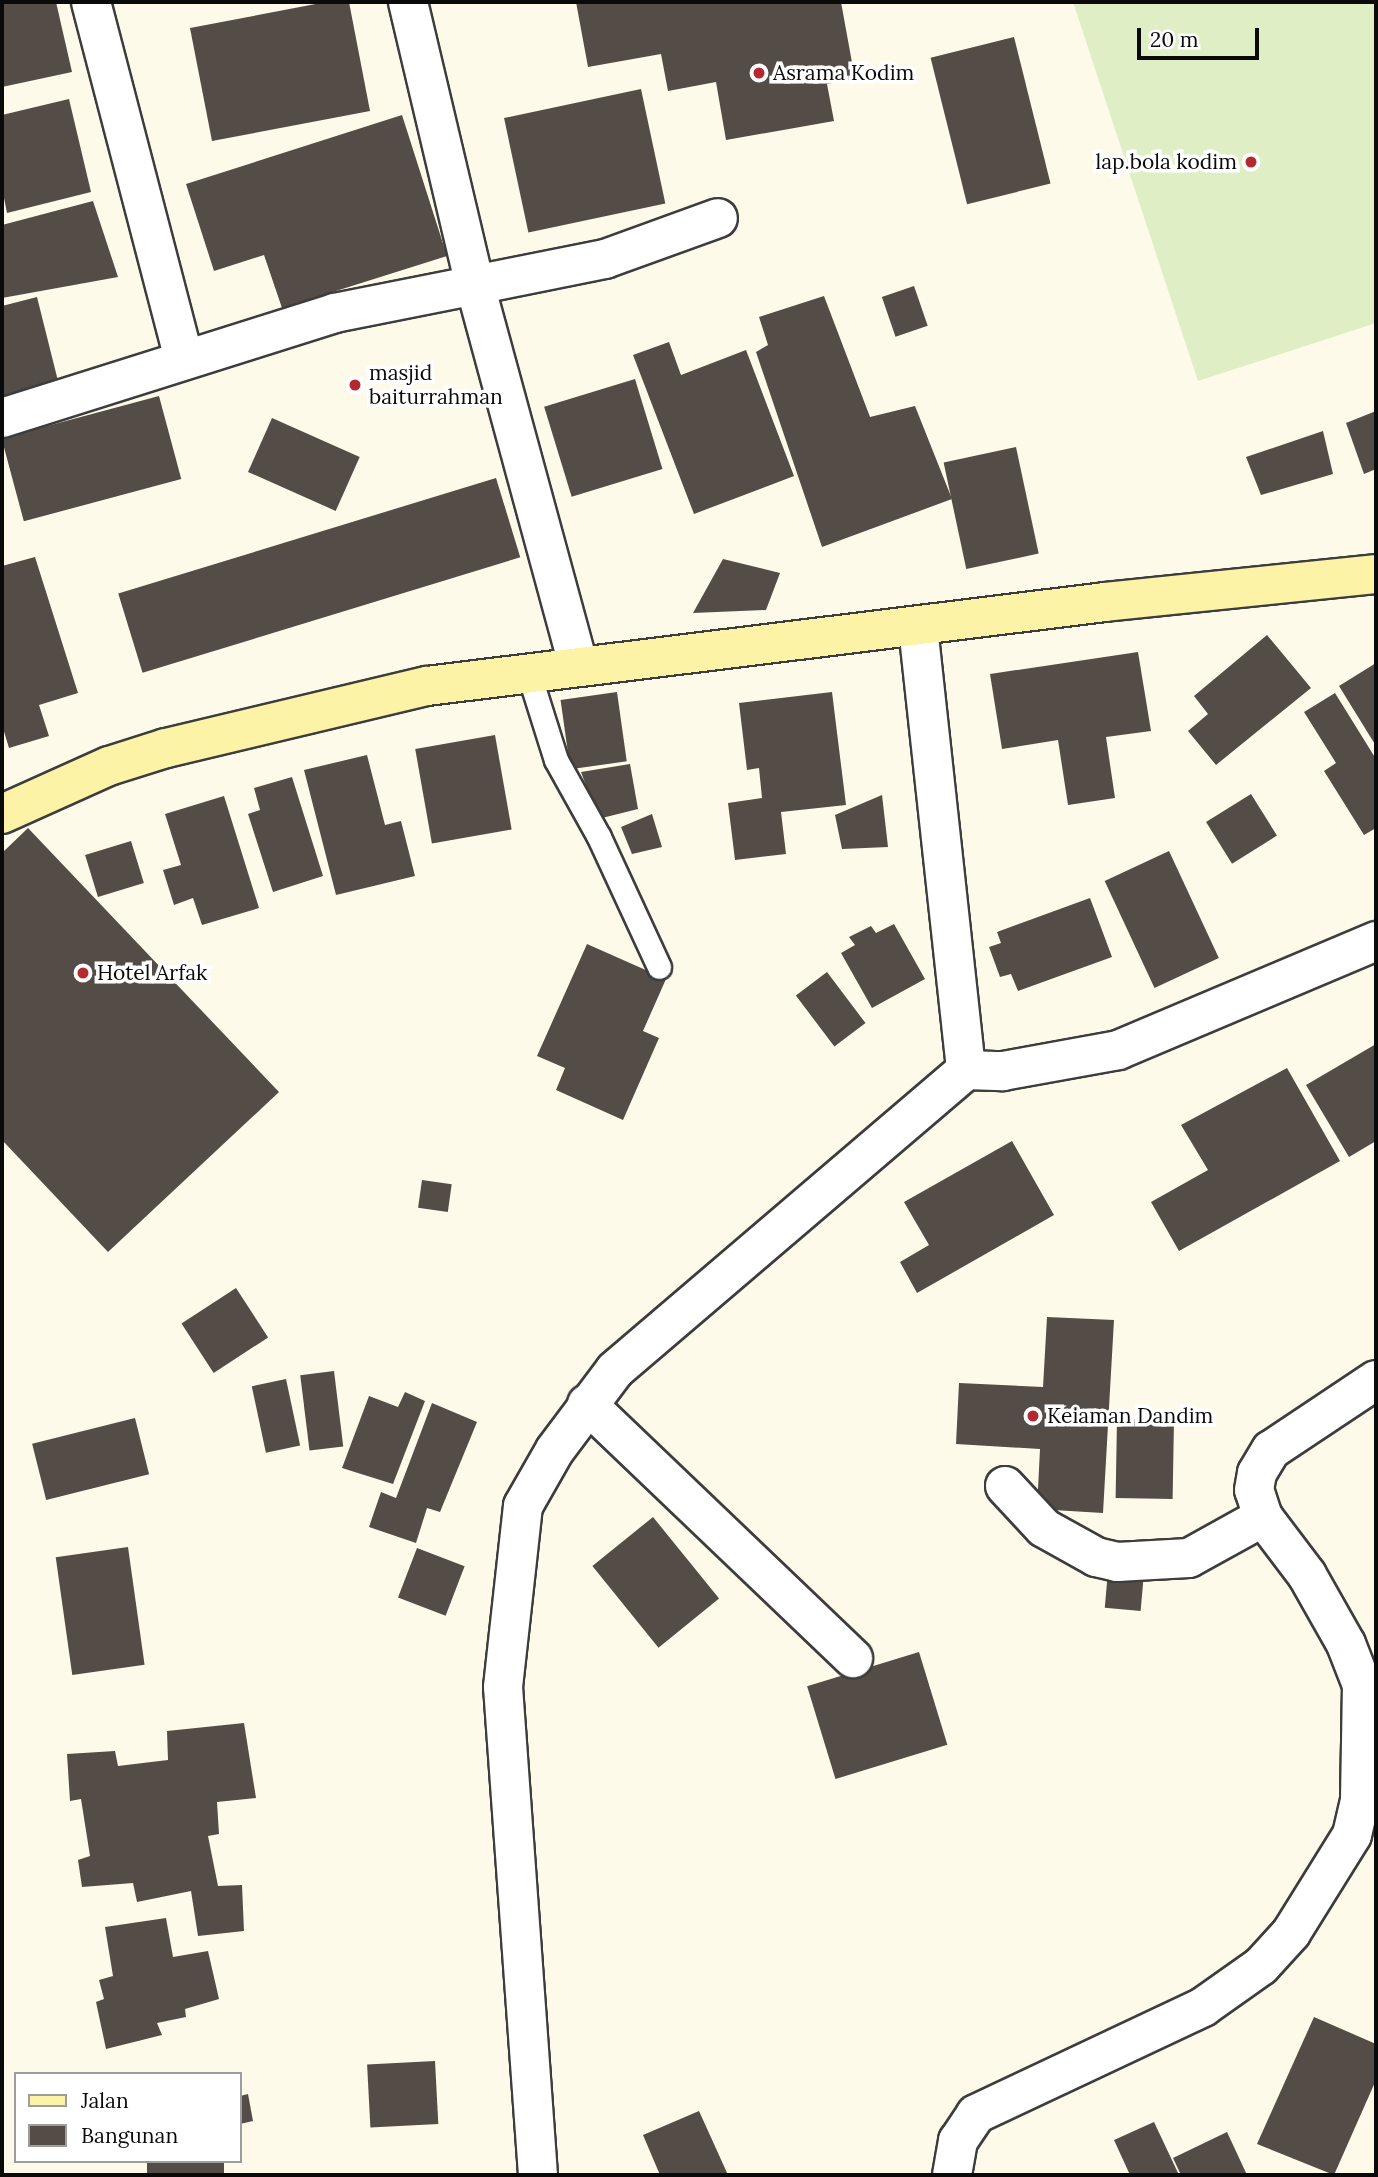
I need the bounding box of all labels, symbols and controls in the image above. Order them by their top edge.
scale bar [1140,14,1262,58]
text: 20 m [1150,26,1199,53]
place label: Asrama Kodim [773,60,914,86]
marker: Asrama Kodim [751,65,767,81]
place label: lap.bola kodim [1096,149,1237,175]
marker: lap.bola kodim [1243,154,1259,170]
place label: masjid baiturrahman [369,360,503,410]
marker: masjid baiturrahman [347,377,363,393]
place label: Hotel Arfak [97,960,207,986]
marker: Hotel Arfak [75,965,91,981]
place label: Keiaman Dandim [1047,1403,1213,1429]
marker: Keiaman Dandim [1025,1408,1041,1424]
legend [14,2072,242,2163]
text: Jalan [81,2087,129,2114]
text: Bangunan [81,2122,178,2149]

